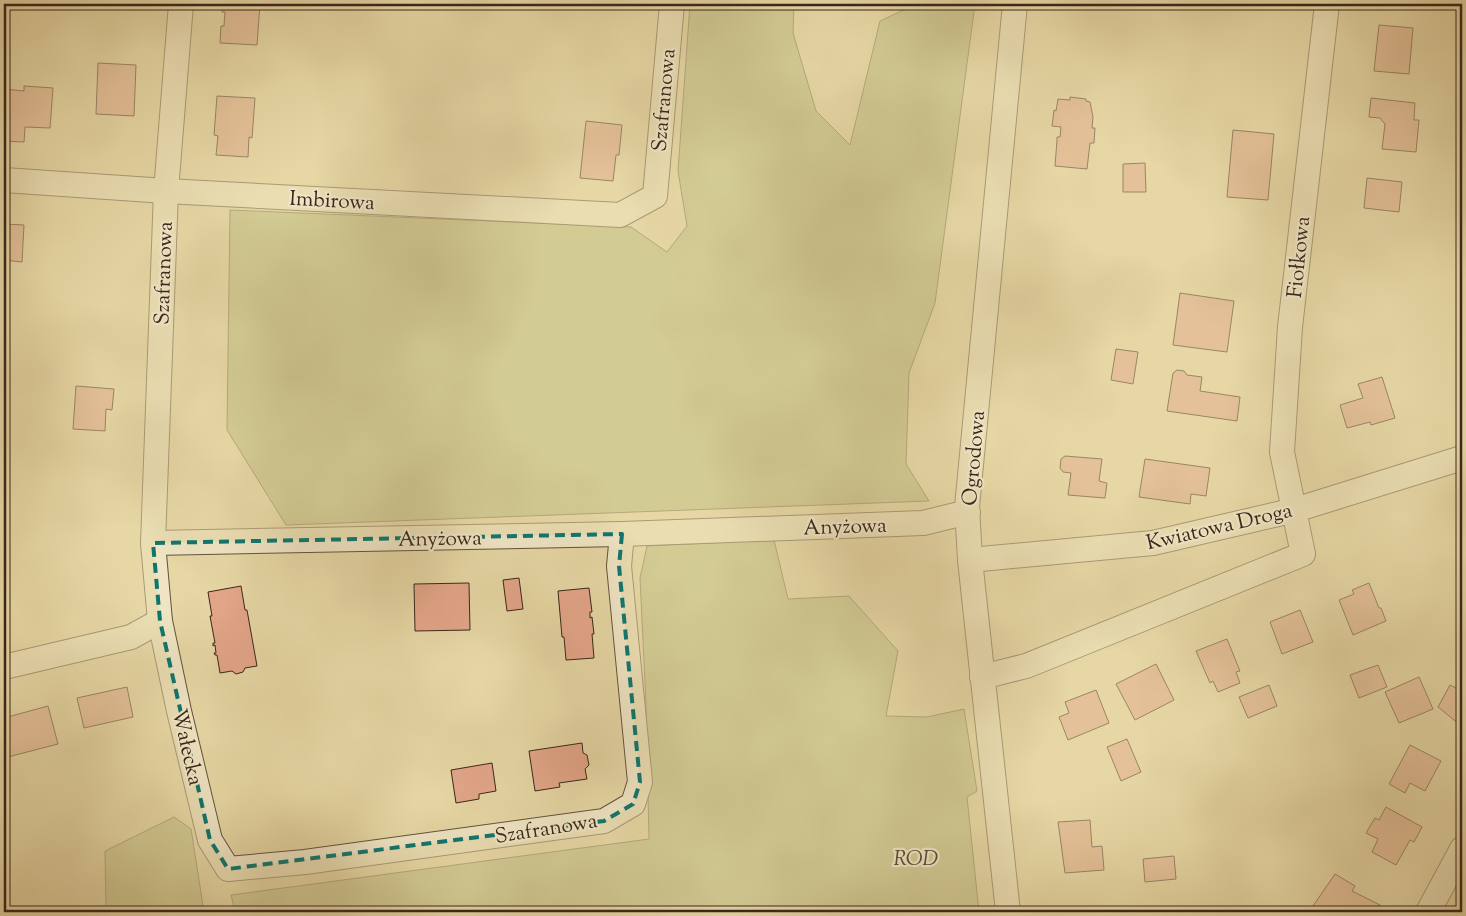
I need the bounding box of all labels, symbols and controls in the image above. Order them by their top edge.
street label: Szafranowa [646,47,684,153]
street label: Imbirowa [288,185,376,219]
street label: Fiołkowa [1281,215,1319,300]
street label: Szafranowa [148,221,182,325]
street label: Ogrodowa [956,409,994,507]
street label: Kwiatowa Droga [1143,496,1296,559]
street label: Anyżowa [803,512,888,544]
street label: Anyżowa [398,524,482,556]
street label: Wałecka [163,706,209,789]
street label: Szafranowa [493,807,600,853]
park label: ROD [894,845,938,875]

